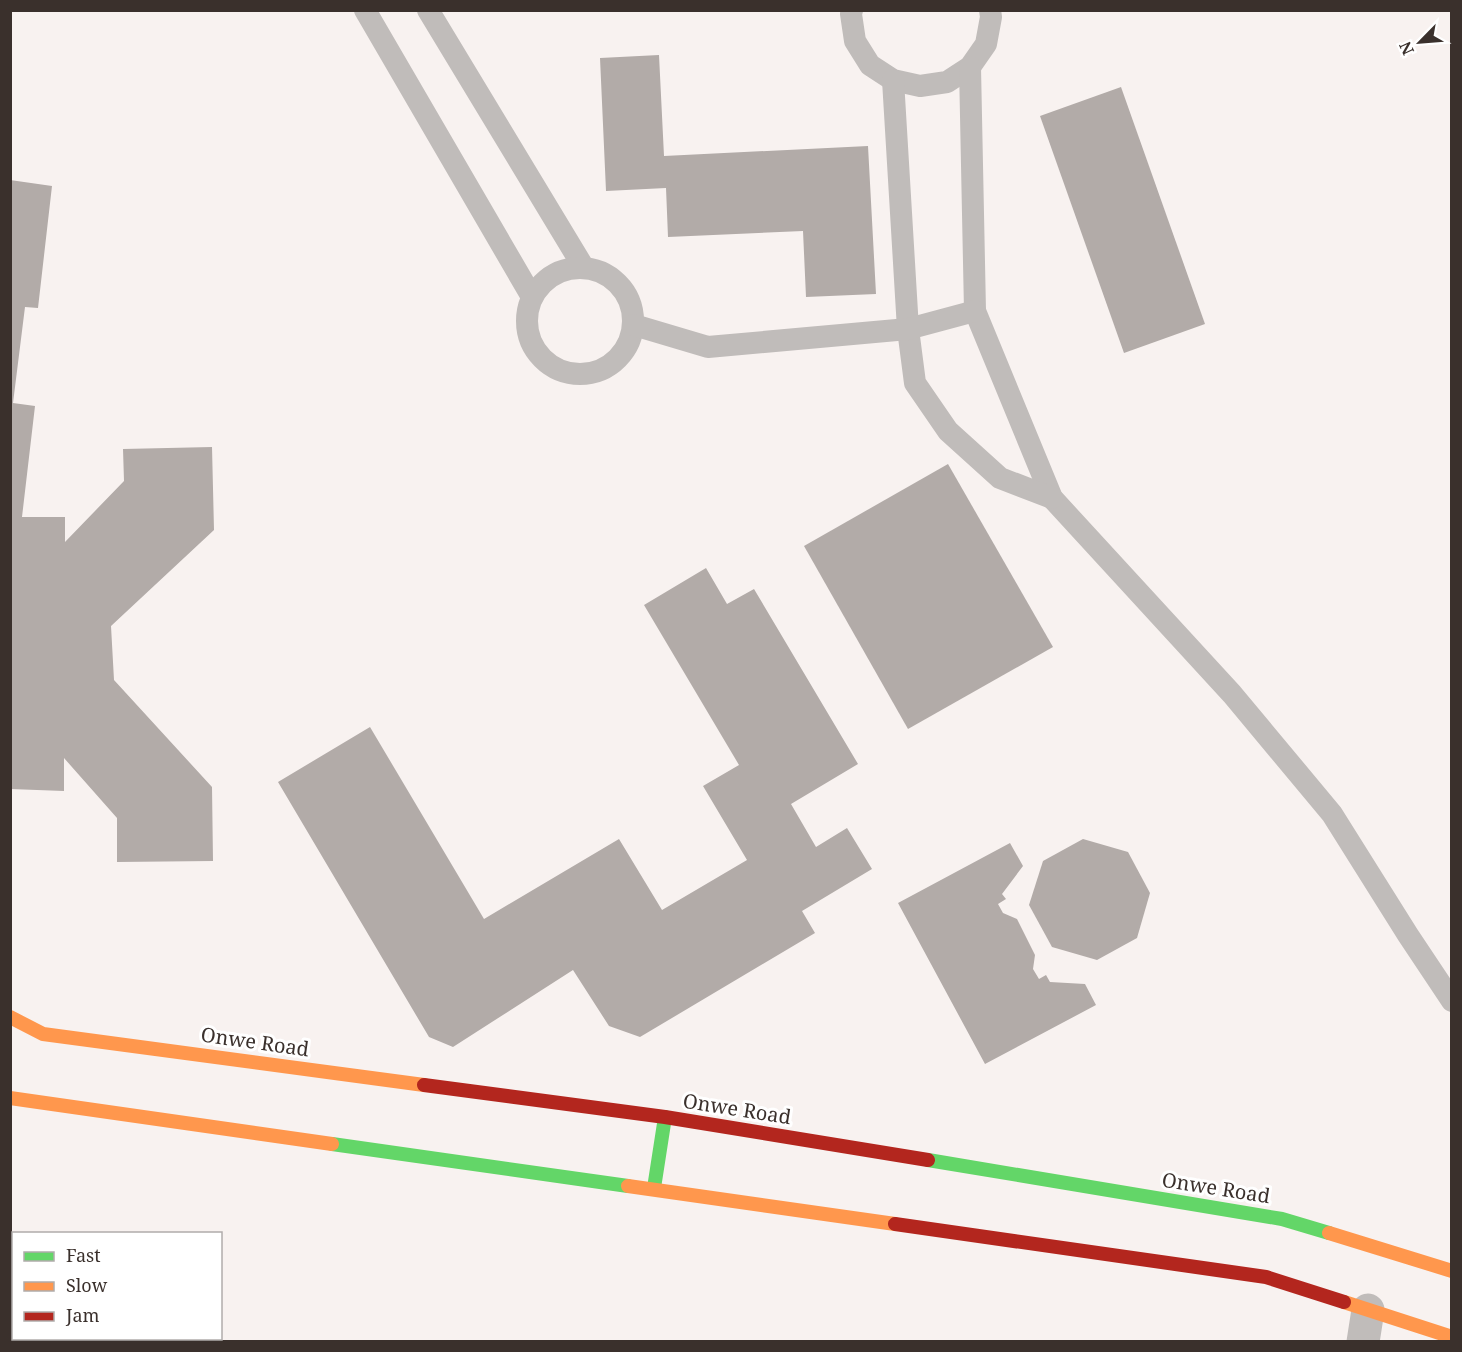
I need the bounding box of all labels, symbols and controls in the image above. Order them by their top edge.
north arrow [1390,12,1450,72]
text: N [1394,38,1419,59]
street label: Onwe Road [199,1021,311,1062]
street label: Onwe Road [681,1087,793,1130]
street label: Onwe Road [1160,1166,1272,1209]
legend [12,1232,222,1340]
text: Fast [66,1243,101,1267]
text: Slow [66,1273,108,1297]
text: Jam [65,1303,100,1327]

